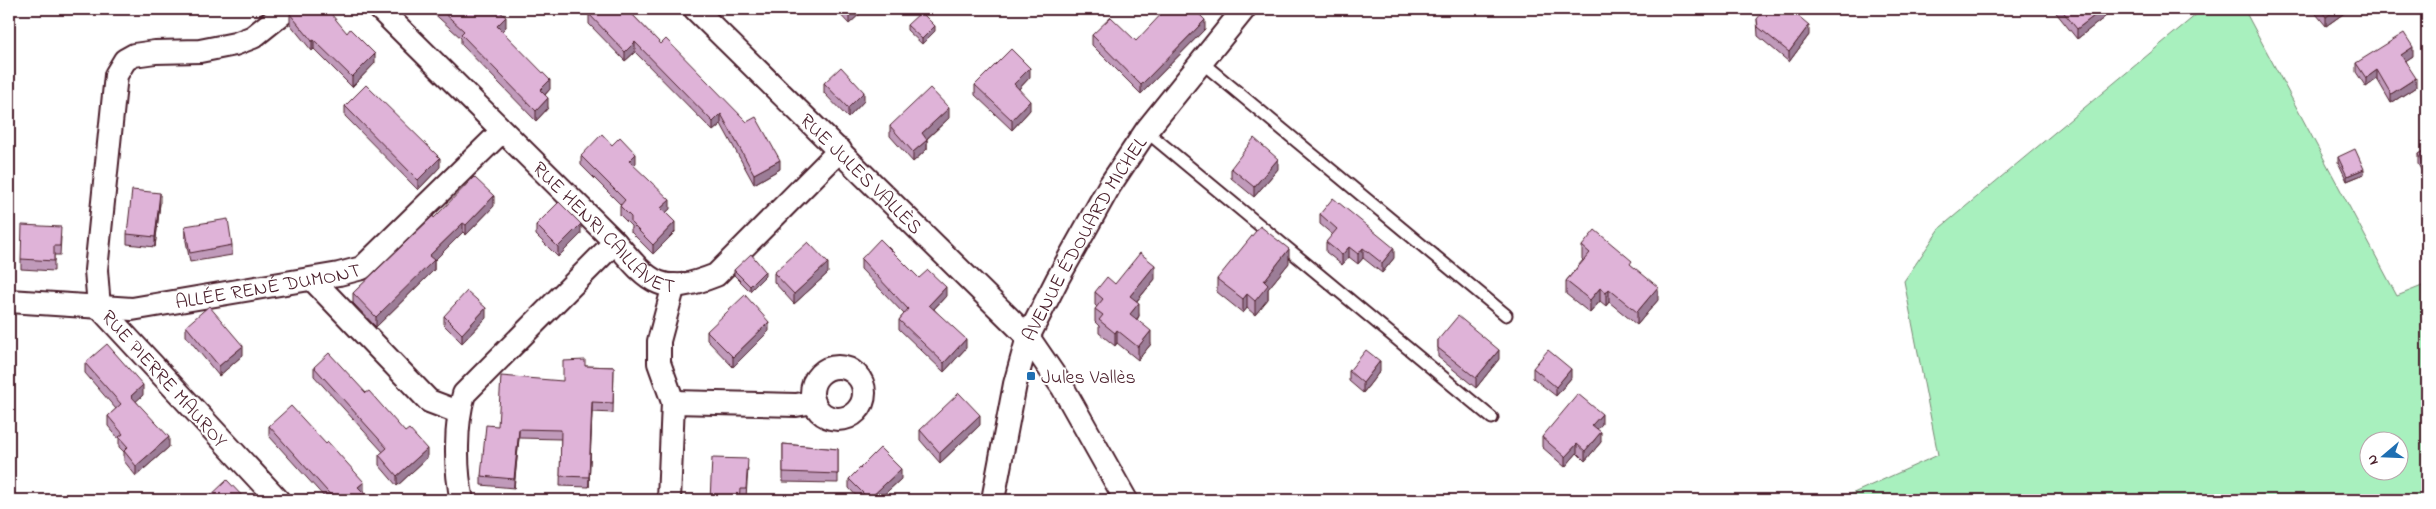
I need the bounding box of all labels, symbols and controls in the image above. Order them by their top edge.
street label: RUE JULES VALLÈS [792,108,928,242]
street label: AVENUE ÉDOUARD MICHEL [1016,131,1156,347]
street label: RUE HENRI CAILLAVET [525,156,676,303]
street label: ALLÉE RENÉ DUMONT [173,257,364,318]
street label: RUE PIERRE MAUROY [93,304,233,455]
place label: Jules Vallès [1041,364,1136,393]
marker: Jules Vallès [1025,370,1037,382]
north arrow [2358,432,2408,482]
text: N [2362,452,2385,468]

